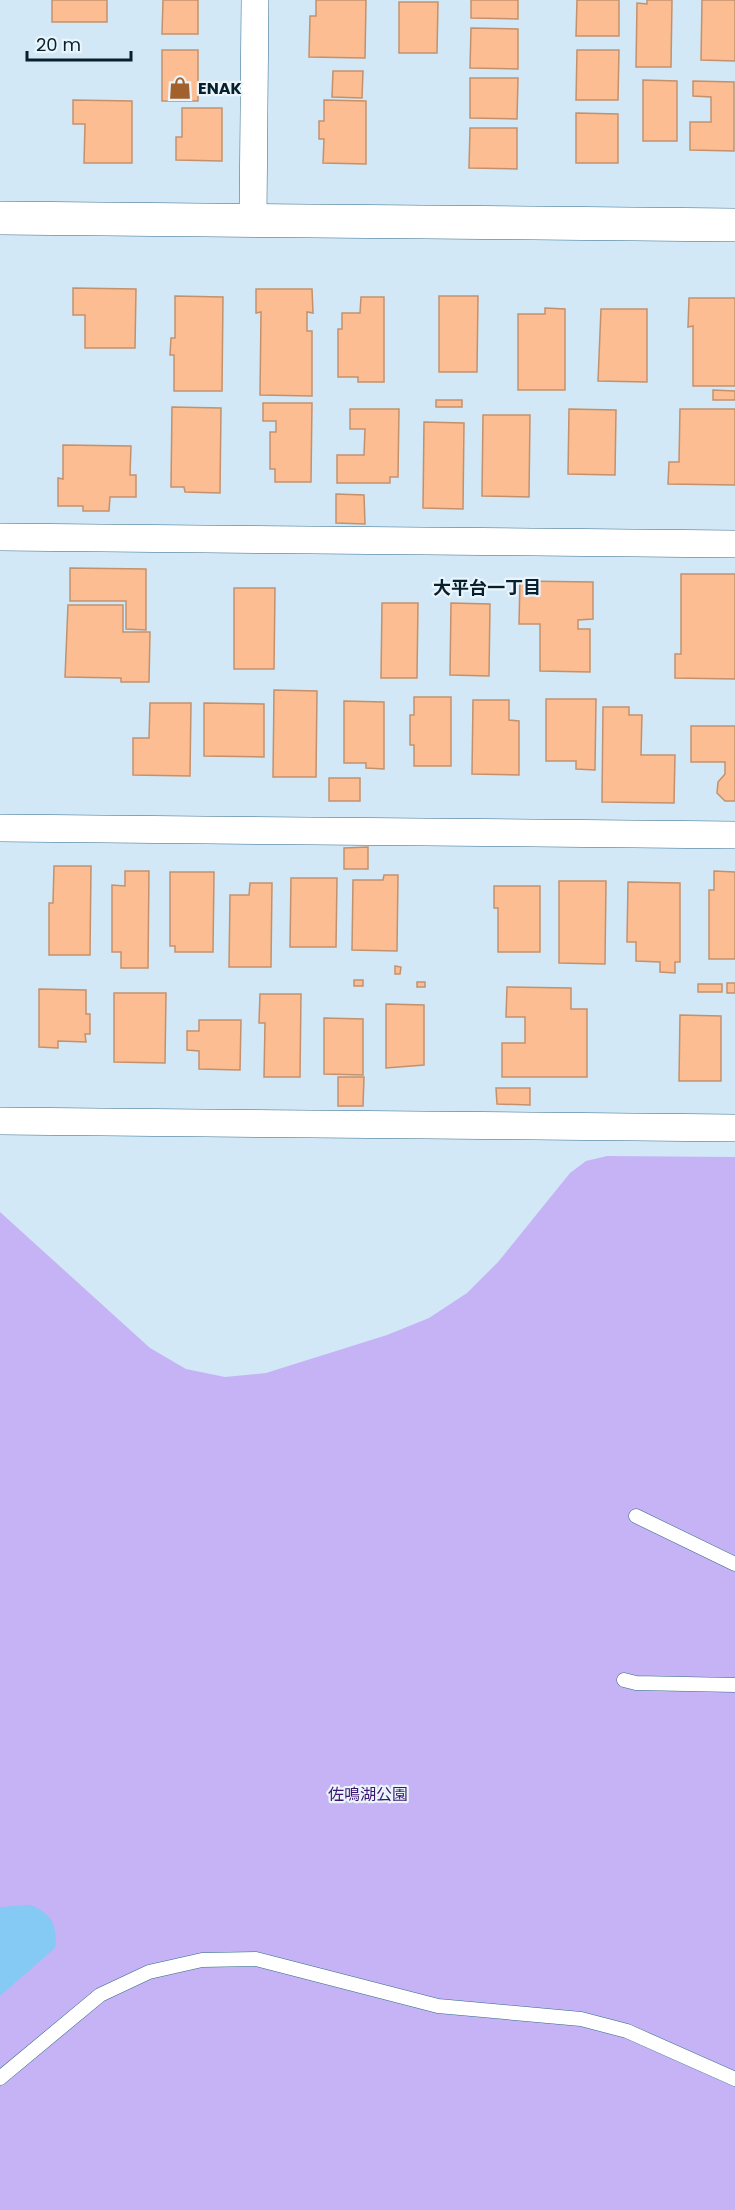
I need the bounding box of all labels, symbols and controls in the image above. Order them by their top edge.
scale bar [27,24,130,62]
text: 20 m [36,32,81,57]
shop icon: ENAK [167,75,193,101]
place label: ENAK [198,77,242,100]
district label: 大平台一丁目 [433,575,541,600]
park label: 佐鳴湖公園 [328,1783,408,1806]

